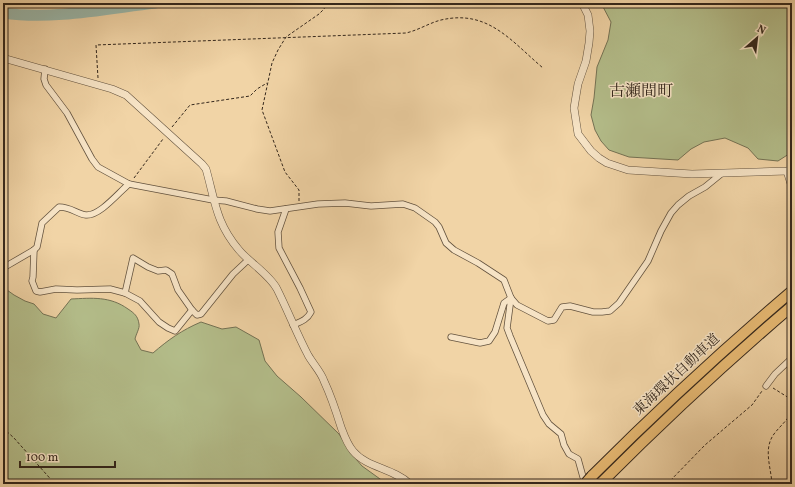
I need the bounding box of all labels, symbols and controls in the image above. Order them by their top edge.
north arrow [737,18,777,58]
text: N [754,22,768,39]
district label: 古瀬間町 [609,81,673,103]
street label: 東海環状自動車道 [630,330,724,420]
scale bar [20,443,115,469]
text: 100 m [26,450,59,466]

